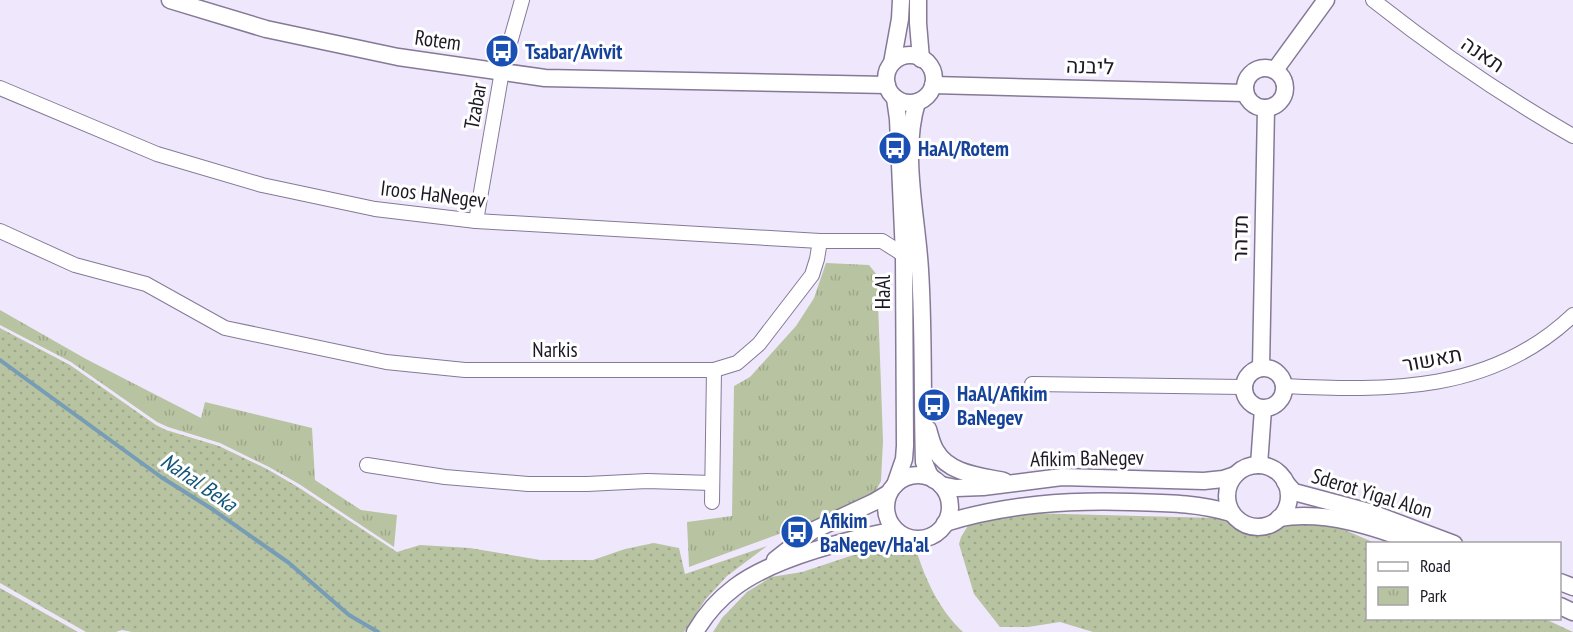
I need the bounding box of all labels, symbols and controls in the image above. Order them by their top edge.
street label: Rotem [413,23,463,57]
street label: תאנה [1456,30,1510,78]
bus stop icon: Tsabar/Avivit [484,33,520,69]
place label: Tsabar/Avivit [525,38,622,65]
street label: ליבנה [1065,52,1115,80]
street label: Tzabar [458,81,492,131]
bus stop icon: HaAl/Rotem [877,130,913,166]
place label: HaAl/Rotem [918,135,1009,162]
street label: Iroos HaNegev [379,174,488,214]
street label: תדהר [1226,214,1254,262]
street label: HaAl [869,275,896,309]
street label: Narkis [532,336,578,363]
street label: תאשור [1400,340,1464,378]
place label: HaAl/Afikim BaNegev [957,380,1047,431]
bus stop icon: HaAl/Afikim BaNegev [916,387,952,423]
street label: Afikim BaNegev [1030,443,1145,472]
water label: Nahal Beka [156,446,243,518]
street label: Sderot Yigal Alon [1308,462,1436,524]
place label: Afikim BaNegev/Ha'al [819,507,930,558]
bus stop icon: Afikim BaNegev/Ha'al [779,514,815,550]
legend [1366,542,1561,620]
text: Road [1420,554,1451,577]
text: Park [1420,584,1447,607]

